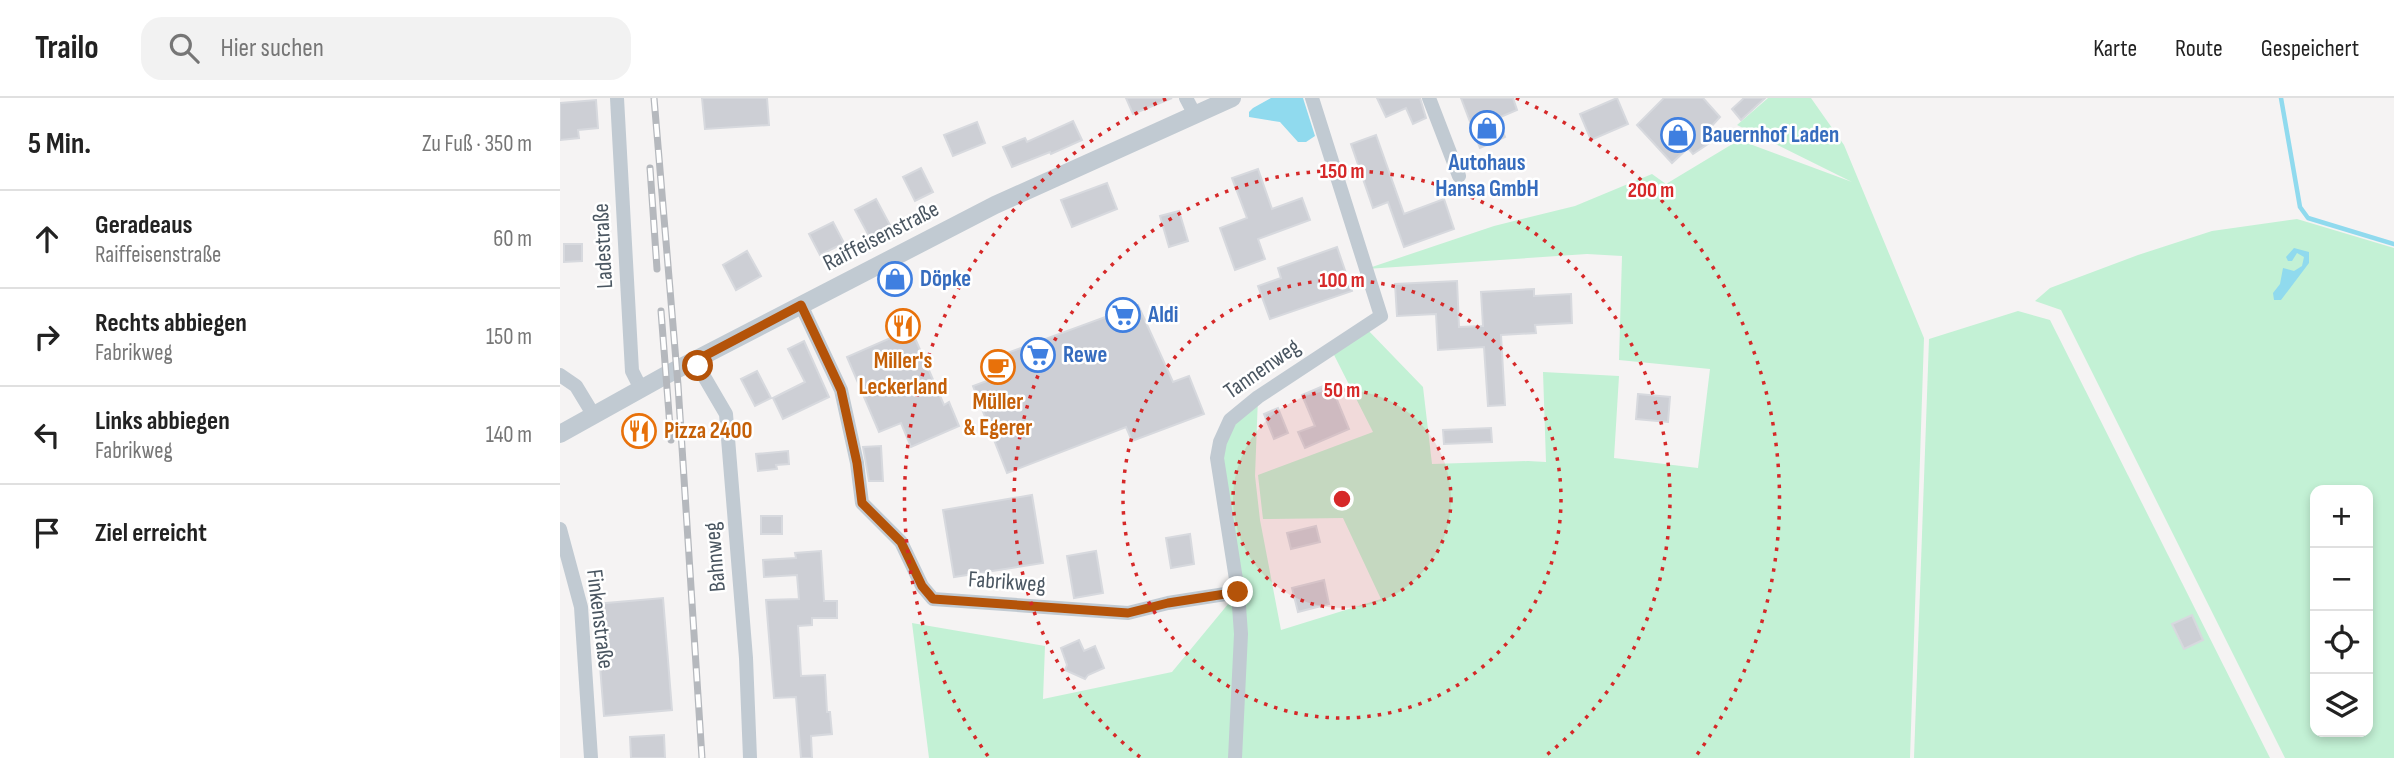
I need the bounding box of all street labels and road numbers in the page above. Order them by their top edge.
street label: Raiffeisenstraße [818,195,944,277]
street label: Ladestraße [587,203,619,289]
street label: Tannenweg [1218,333,1306,405]
street label: Bahnweg [698,521,732,593]
street label: Fabrikweg [967,565,1047,599]
street label: Finkenstraße [580,568,620,670]

